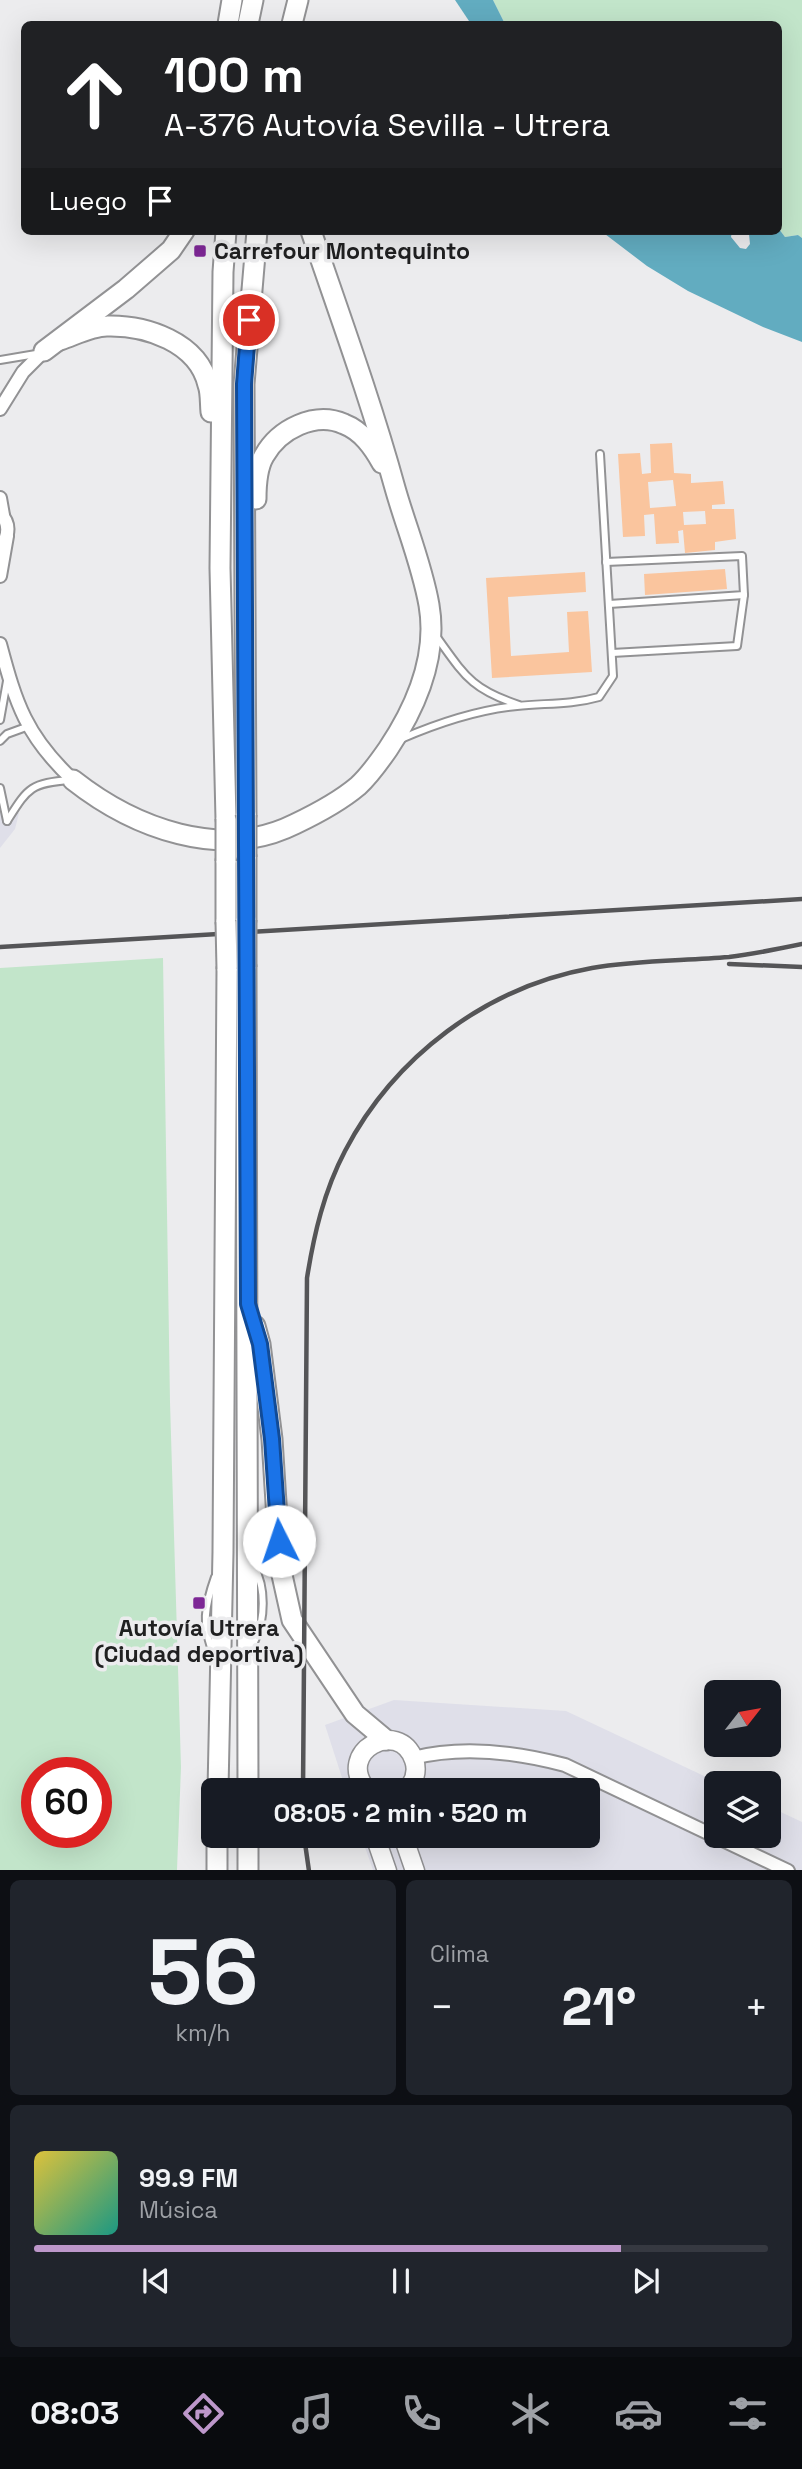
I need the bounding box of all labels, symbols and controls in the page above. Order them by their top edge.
text: 100 m [164,44,304,106]
icon: ahead [49,49,140,140]
text: A-376 Autovía Sevilla - Utrera [164,105,610,145]
icon: arrive [141,182,179,220]
text: Luego [49,184,127,218]
place label: Carrefour Montequinto [214,236,470,266]
marker: Carrefour Montequinto [192,243,208,259]
pin [219,290,279,350]
icon: arrive [230,301,268,339]
position arrow [242,1504,316,1578]
marker: Autovía Utrera (Ciudad deportiva) [191,1595,207,1611]
place label: Autovía Utrera (Ciudad deportiva) [95,1613,303,1669]
north arrow [704,1680,780,1757]
map controls [704,1680,781,1848]
speed limit sign: 60 [21,1757,112,1848]
button: layers [704,1771,781,1848]
text: 08:05 · 2 min · 520 m [273,1796,528,1830]
text: 56 [148,1914,258,2031]
text: Clima [430,1939,489,1969]
text: 21° [562,1974,636,2040]
text: − [430,1983,454,2031]
text: + [744,1983,768,2031]
text: km/h [176,2018,230,2048]
text: 99.9 FM [139,2161,238,2195]
text: Música [139,2195,218,2225]
icon: previous [137,2262,175,2300]
icon: pause [382,2262,420,2300]
icon: next [627,2262,665,2300]
icon: directions [179,2389,228,2438]
icon: music [288,2389,337,2438]
icon: phone [397,2389,446,2438]
icon: climate [506,2389,555,2438]
icon: car [614,2389,663,2438]
icon: filters [723,2389,772,2438]
text: 08:03 [30,2393,120,2433]

